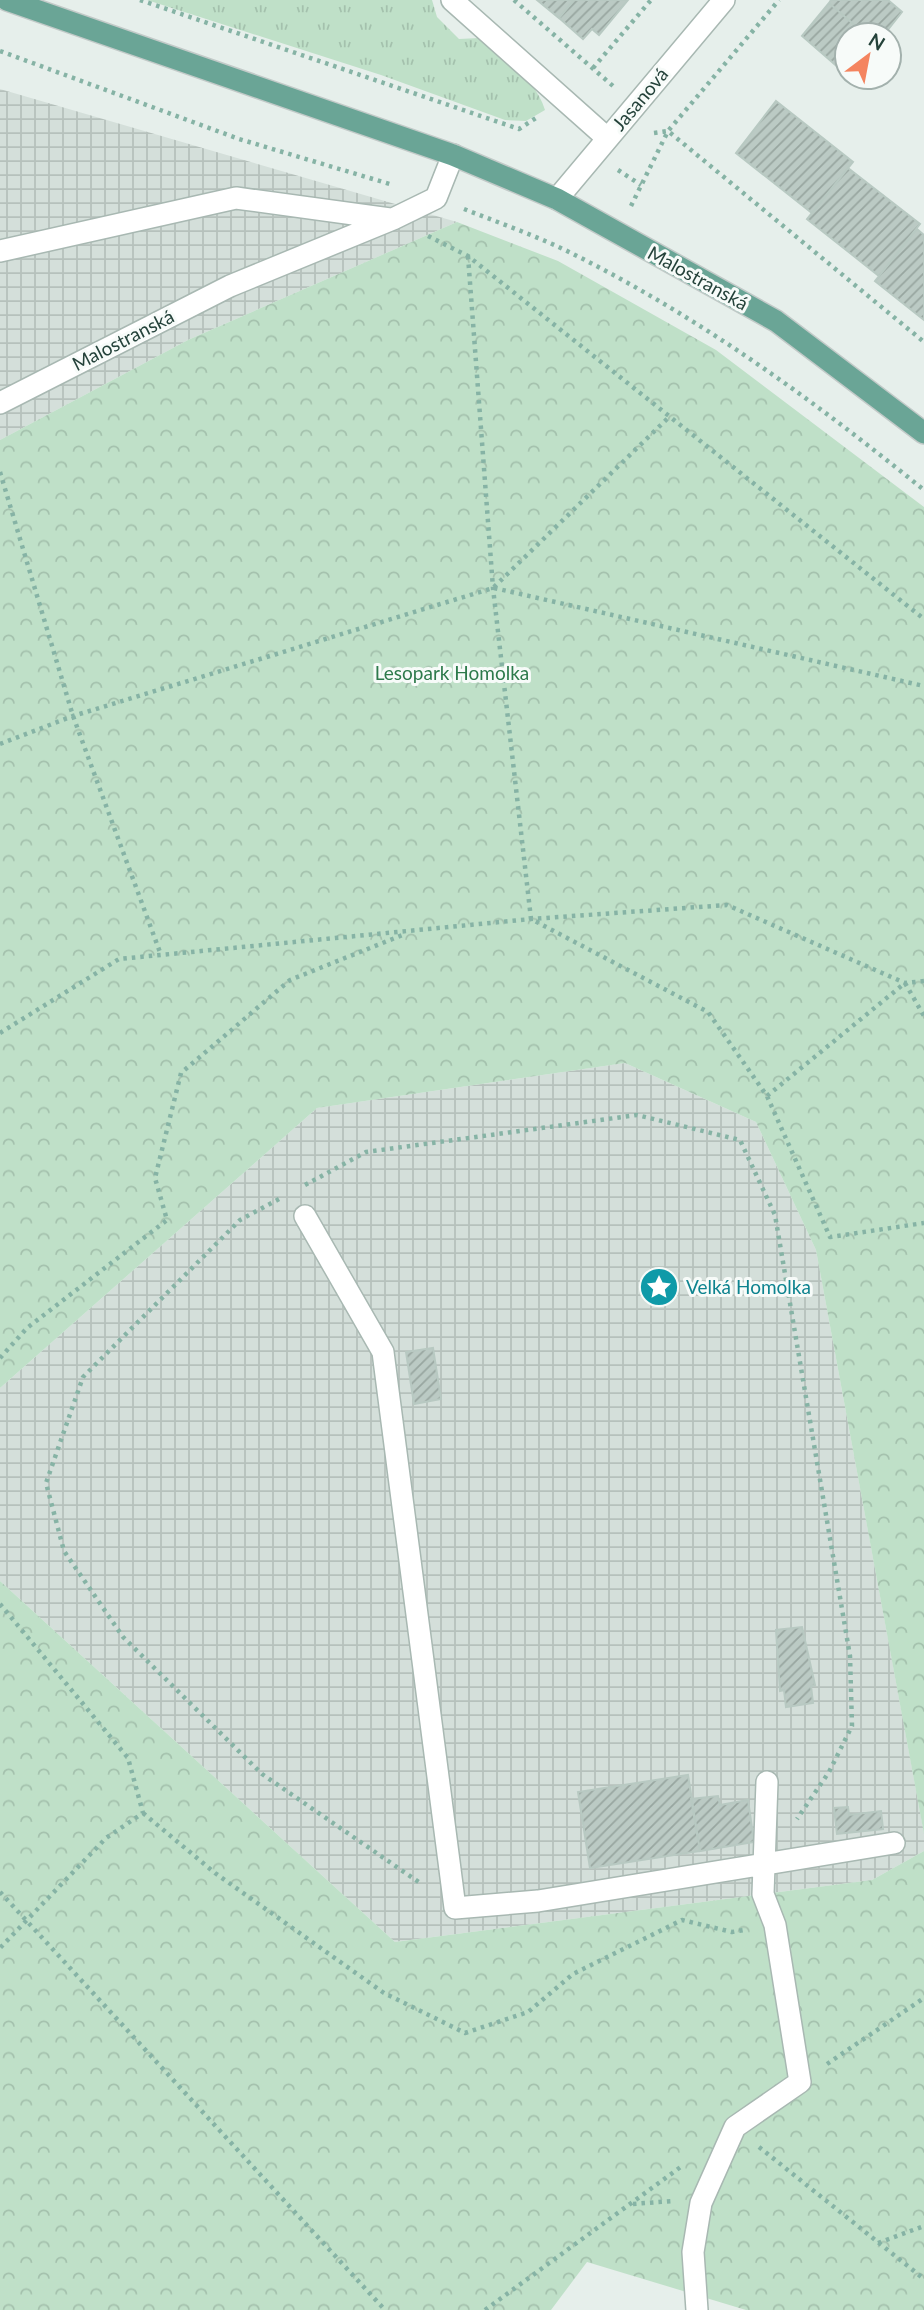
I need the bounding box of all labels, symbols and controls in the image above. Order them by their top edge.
north arrow [833,21,903,91]
text: N [865,28,890,55]
street label: Jasanová [607,63,673,135]
street label: Malostranská [644,241,752,315]
street label: Malostranská [68,304,178,375]
park label: Lesopark Homolka [375,661,529,684]
place icon: Velká Homolka [638,1266,680,1308]
place label: Velká Homolka [686,1275,811,1298]

